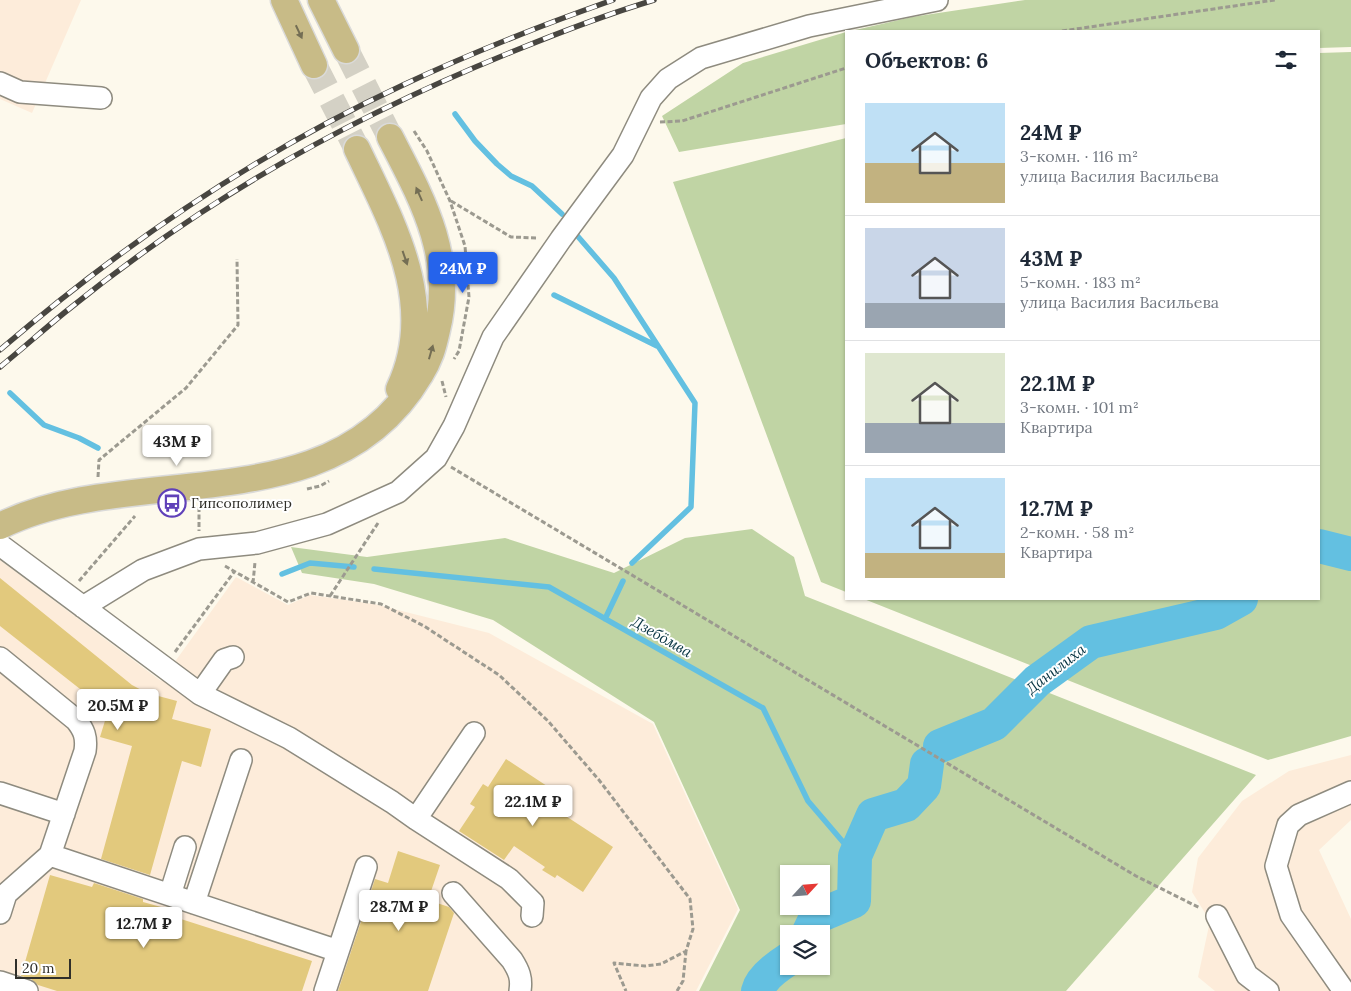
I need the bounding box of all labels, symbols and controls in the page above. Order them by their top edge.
one-way arrow [295,25,303,39]
icon: filters [1272,46,1300,74]
text: Объектов: 6 [865,47,988,74]
text: 24M ₽ [1020,119,1082,146]
icon: home [905,123,965,183]
text: 3-комн. · 116 m² [1020,146,1138,166]
text: улица Василия Васильева [1020,166,1219,186]
one-way arrow [415,187,423,201]
text: 43M ₽ [1020,245,1082,272]
icon: home [905,248,965,308]
one-way arrow [401,251,409,266]
pin: 24M ₽ [428,252,498,294]
text: 24M ₽ [440,258,486,278]
text: 5-комн. · 183 m² [1020,272,1141,292]
text: улица Василия Васильева [1020,292,1219,312]
one-way arrow [428,344,436,359]
text: 22.1M ₽ [1020,370,1095,397]
icon: home [905,373,965,433]
text: 3-комн. · 101 m² [1020,397,1139,417]
text: Квартира [1020,417,1093,437]
pin: 43M ₽ [142,424,212,467]
text: 43M ₽ [153,431,201,451]
bus stop icon: Гипсополимер [157,488,187,518]
place label: Гипсополимер [191,494,292,512]
text: 12.7M ₽ [1020,495,1093,522]
icon: home [905,498,965,558]
text: 2-комн. · 58 m² [1020,522,1134,542]
text: Квартира [1020,542,1093,562]
water label: Дзебӧмва [628,611,696,662]
water label: Данилиха [1021,639,1090,698]
pin: 20.5M ₽ [72,688,164,731]
text: 20.5M ₽ [88,695,148,715]
pin: 22.1M ₽ [487,784,579,827]
text: 22.1M ₽ [505,791,561,811]
north arrow [780,865,830,915]
map controls [780,865,830,975]
pin: 28.7M ₽ [353,890,445,932]
text: 28.7M ₽ [370,896,428,916]
pin: 12.7M ₽ [98,906,190,949]
text: 12.7M ₽ [116,913,172,933]
button: layers [780,925,830,975]
scale bar [15,956,71,979]
text: 20 m [22,959,54,977]

